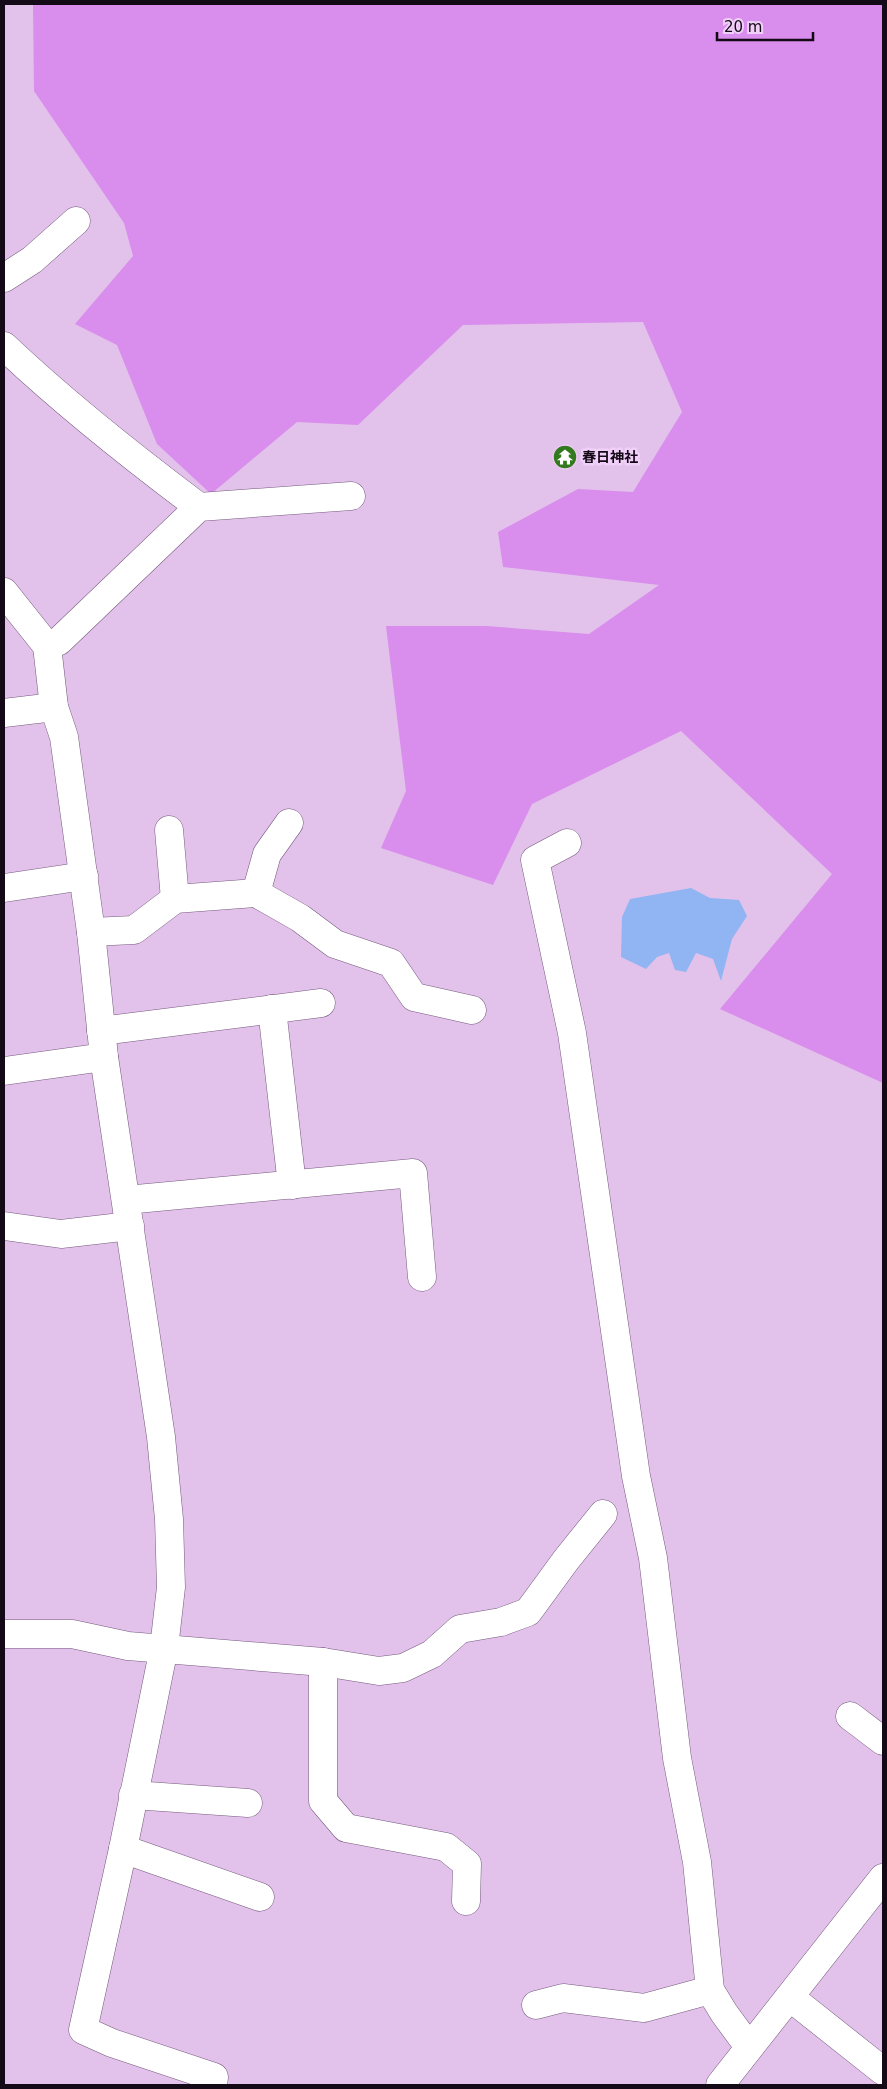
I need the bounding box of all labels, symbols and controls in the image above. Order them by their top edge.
scale bar [717,10,813,42]
text: 20 m [724,18,762,36]
temple icon: 春日神社 [552,444,578,470]
place label: 春日神社 [582,449,638,465]

